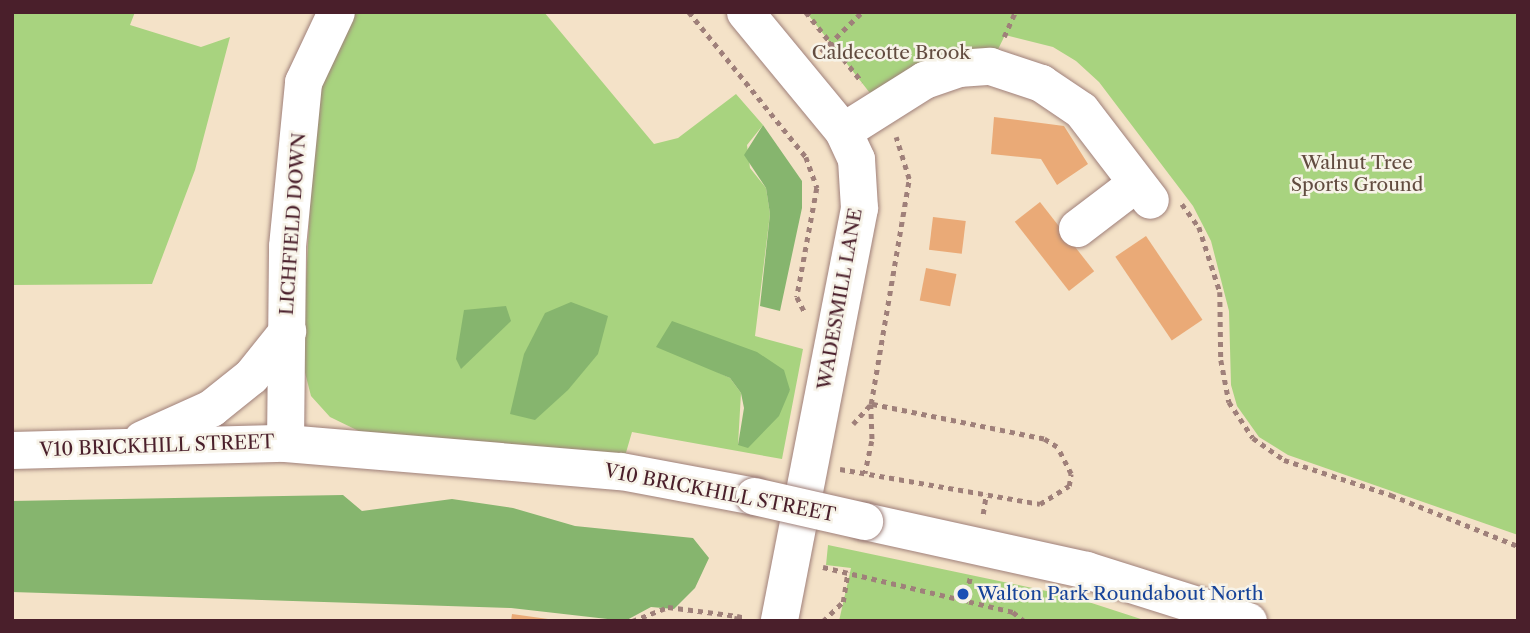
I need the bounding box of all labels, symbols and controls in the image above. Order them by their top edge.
park label: Caldecotte Brook [812,42,970,64]
street label: LICHFIELD DOWN [275,132,311,316]
park label: Walnut Tree Sports Ground [1291,152,1423,196]
street label: WADESMILL LANE [813,206,867,392]
street label: V10 BRICKHILL STREET [39,430,275,462]
street label: V10 BRICKHILL STREET [602,459,838,527]
place label: Walton Park Roundabout North [977,583,1264,605]
marker: Walton Park Roundabout North [955,586,971,602]

